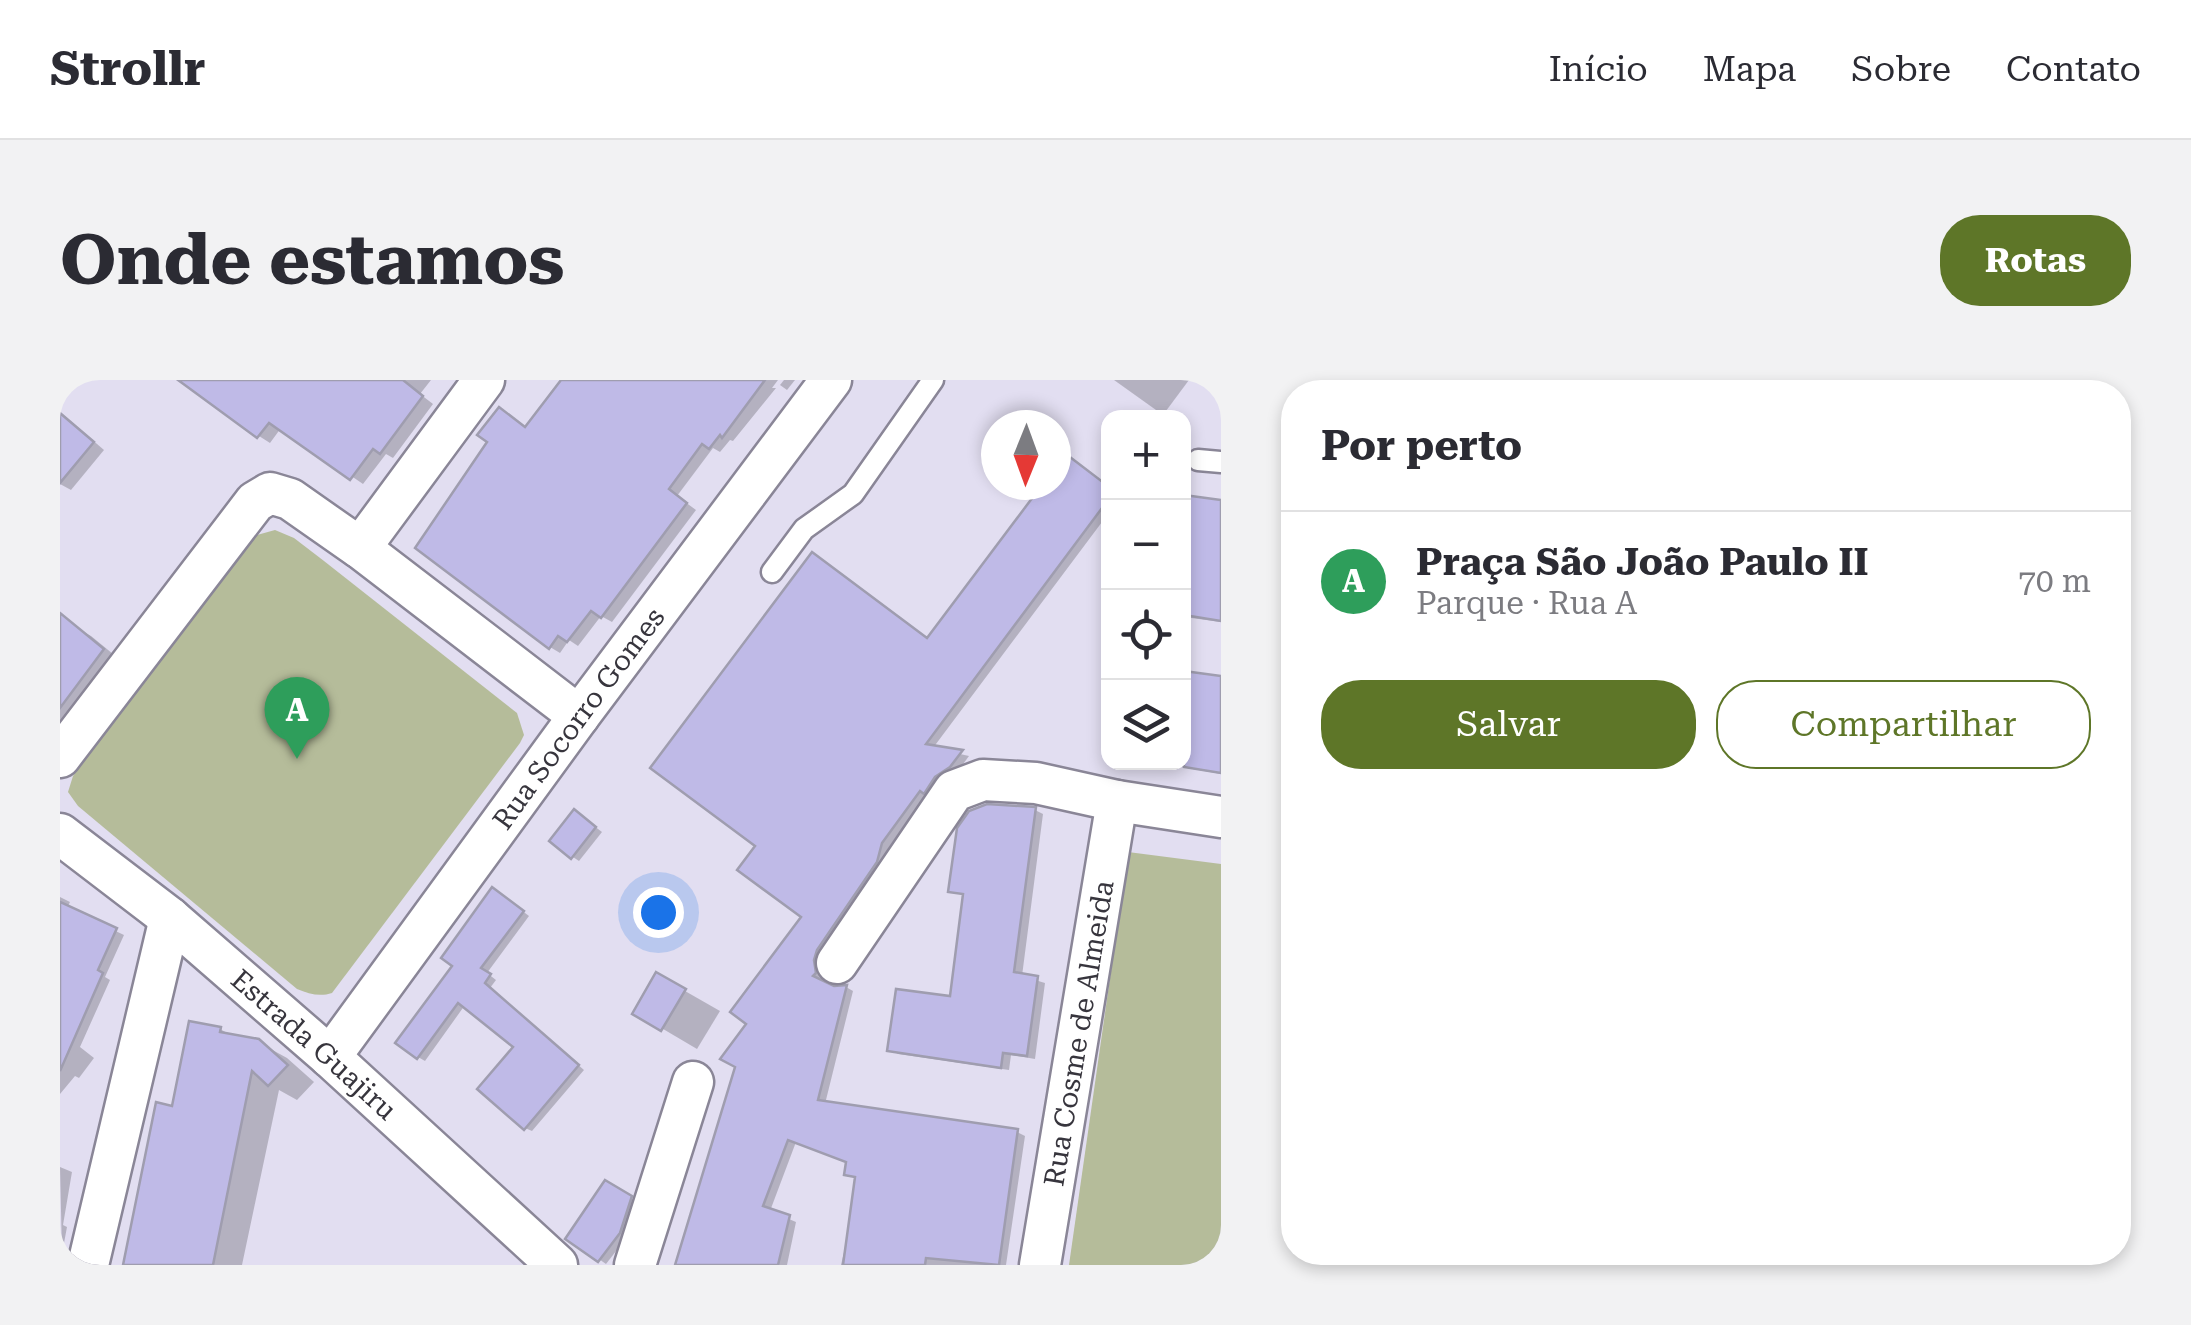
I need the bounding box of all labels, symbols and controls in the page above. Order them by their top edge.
text: Strollr [50,41,206,97]
text: Início [1549,49,1648,90]
text: Mapa [1703,49,1796,90]
text: Sobre [1851,49,1951,90]
text: Contato [2006,49,2141,90]
button: Rotas [1940,215,2131,306]
text: Onde estamos [60,219,564,301]
north arrow [981,410,1071,500]
map controls [1101,410,1191,770]
button: + [1101,410,1191,500]
text: Por perto [1321,421,1522,470]
button: − [1101,500,1191,590]
text: Praça São João Paulo II [1416,540,1869,584]
text: A [1342,562,1365,600]
text: 70 m [2018,562,2091,600]
text: Parque · Rua A [1416,584,1637,622]
button: locate [1101,590,1191,680]
street label: Rua Socorro Gomes [486,601,671,836]
pin: A [264,676,330,759]
button: layers [1101,680,1191,770]
button: Salvar [1321,680,1696,769]
button: Compartilhar [1716,680,2091,769]
street label: Rua Cosme de Almeida [1037,878,1121,1189]
your location [633,887,684,938]
street label: Estrada Guajiru [224,963,403,1127]

